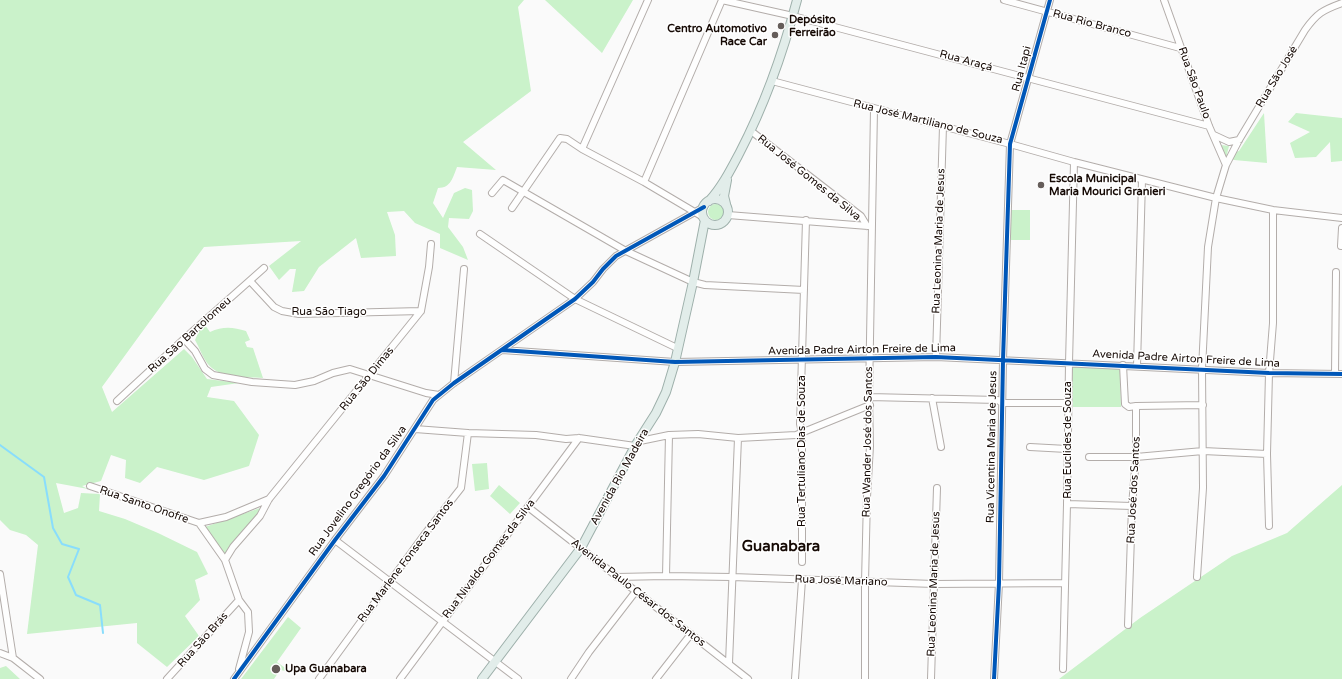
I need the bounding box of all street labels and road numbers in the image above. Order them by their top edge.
street label: Rua Rio Branco [1051,7,1133,41]
street label: Rua São José [1253,44,1301,110]
street label: Rua Itapi [1010,45,1034,93]
street label: Rua São Paulo [1175,45,1213,121]
street label: Rua Araçá [938,48,994,74]
street label: Rua José Martiliano de Souza [852,97,1004,147]
street label: Rua José Gomes da Silva [755,132,863,224]
street label: Rua Leonina Maria de Jesus [930,168,948,314]
street label: Rua São Bartolomeu [146,294,234,376]
street label: Rua São Tiago [291,305,367,319]
street label: Avenida Padre Airton Freire de Lima [768,342,956,358]
street label: Rua São Dimas [337,344,397,414]
street label: Avenida Padre Airton Freire de Lima [1092,347,1280,371]
street label: Rua Wander José dos Santos [860,366,876,518]
street label: Rua Vicentina Maria de Jesus [984,371,1000,523]
street label: Rua Tertuliano Dias de Souza [795,375,809,527]
street label: Rua Euclides de Souza [1061,381,1075,499]
street label: Rua Jovelino Gregório da Silva [306,423,410,559]
street label: Avenida Rio Madeira [588,426,652,528]
street label: Rua José dos Santos [1125,436,1143,544]
street label: Rua Santo Onofre [98,484,190,526]
street label: Rua Marlene Fonseca Santos [355,497,457,625]
street label: Rua Nivaldo Gomes da Silva [440,497,538,621]
street label: Rua Leonina Maria de Jesus [925,511,943,657]
street label: Avenida Paulo César dos Santos [568,536,708,650]
street label: Rua José Mariano [794,573,888,589]
street label: Rua São Brás [175,610,231,670]

